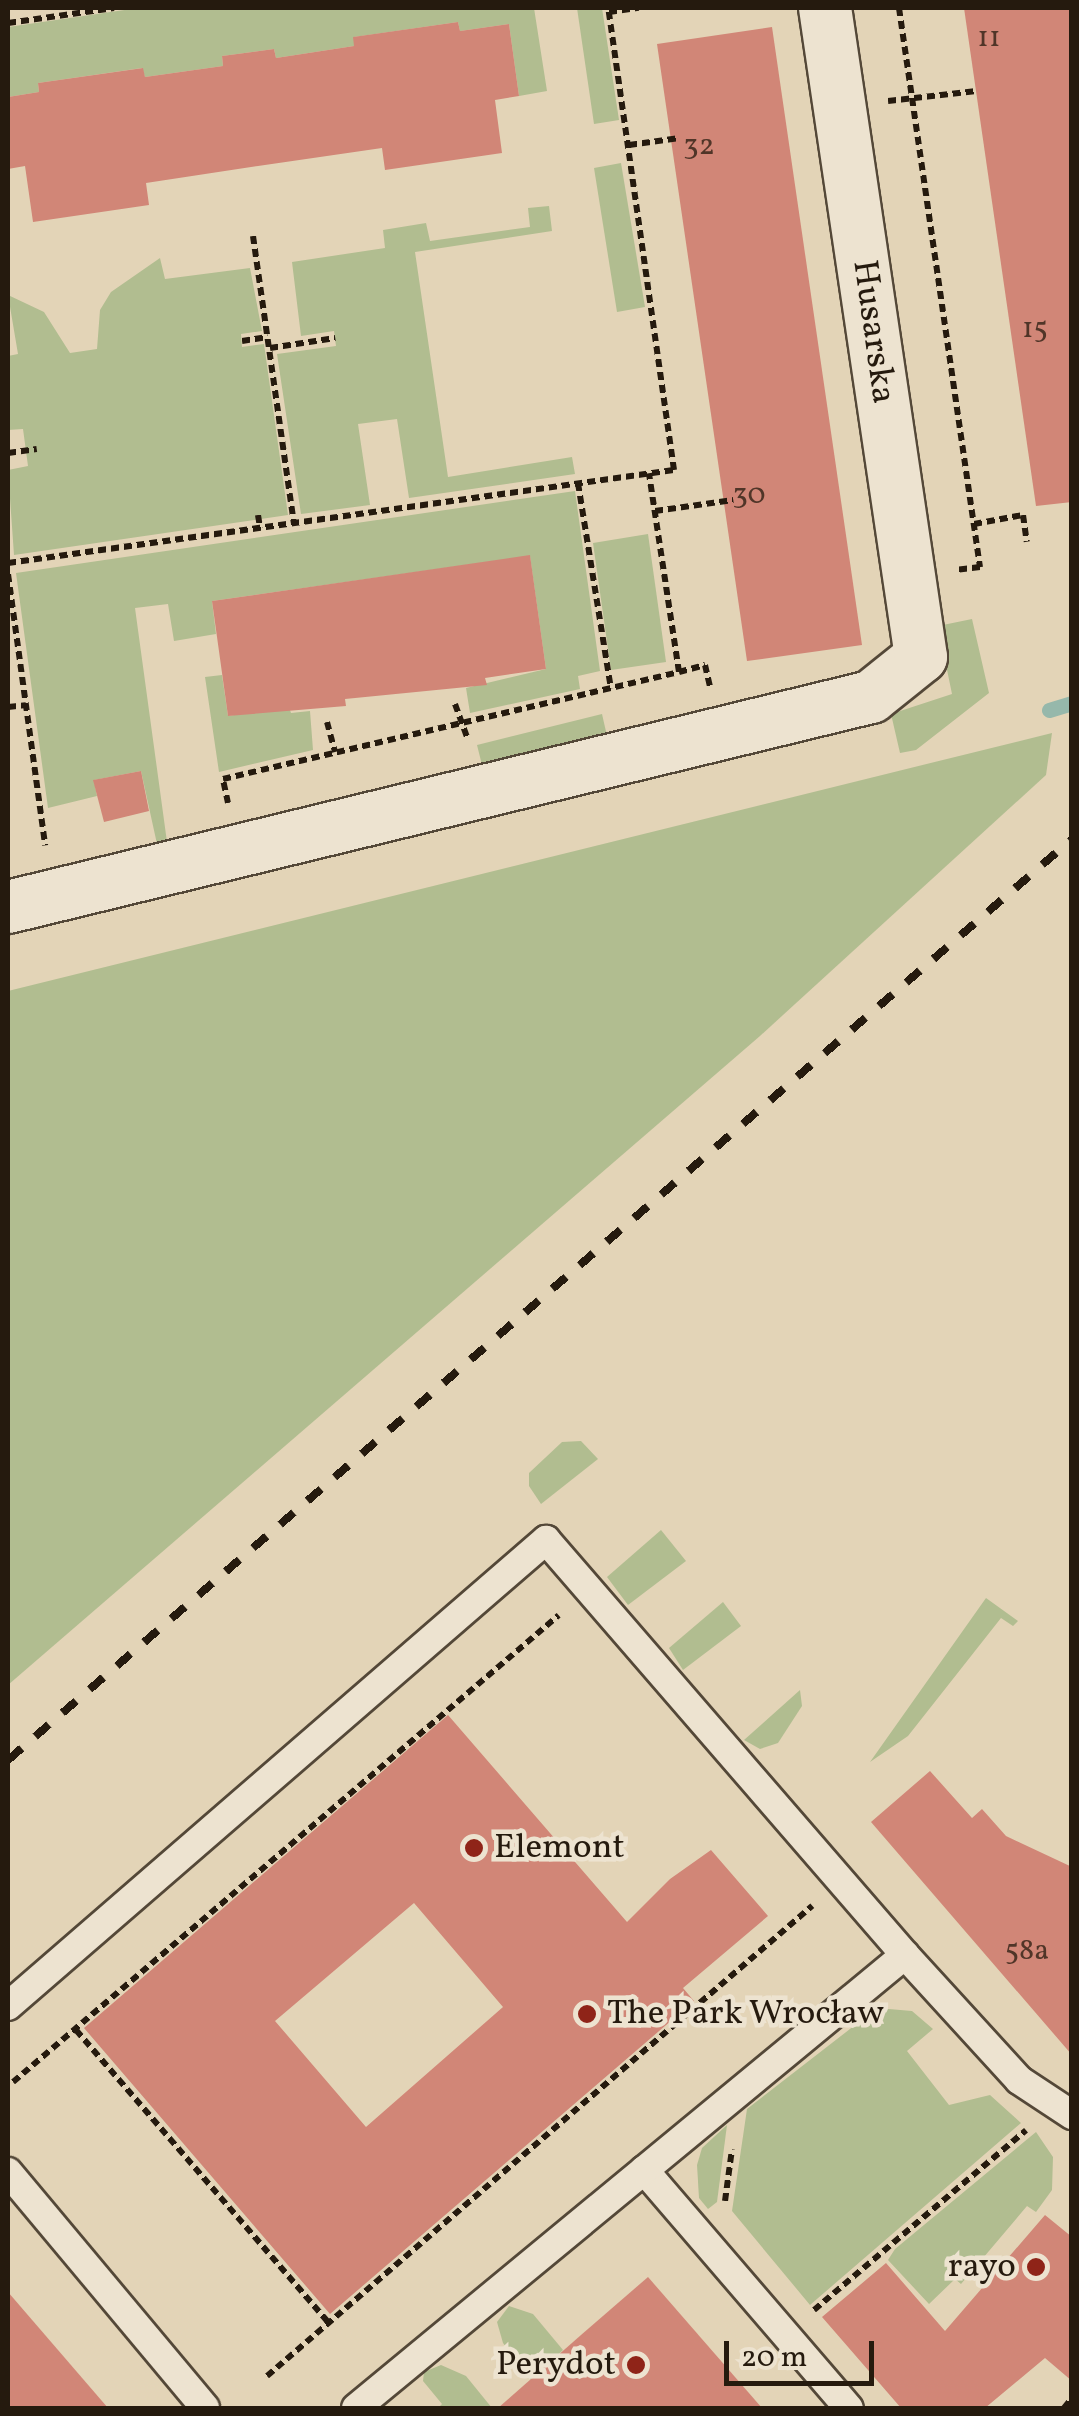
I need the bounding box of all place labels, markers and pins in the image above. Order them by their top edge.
place label: Elemont [494,1827,625,1869]
marker: Elemont [463,1837,485,1859]
place label: The Park Wrocław [607,1993,885,2035]
marker: The Park Wrocław [576,2003,598,2025]
place label: rayo [948,2246,1016,2288]
marker: rayo [1025,2256,1047,2278]
place label: Perydot [496,2344,616,2386]
marker: Perydot [625,2354,647,2376]

